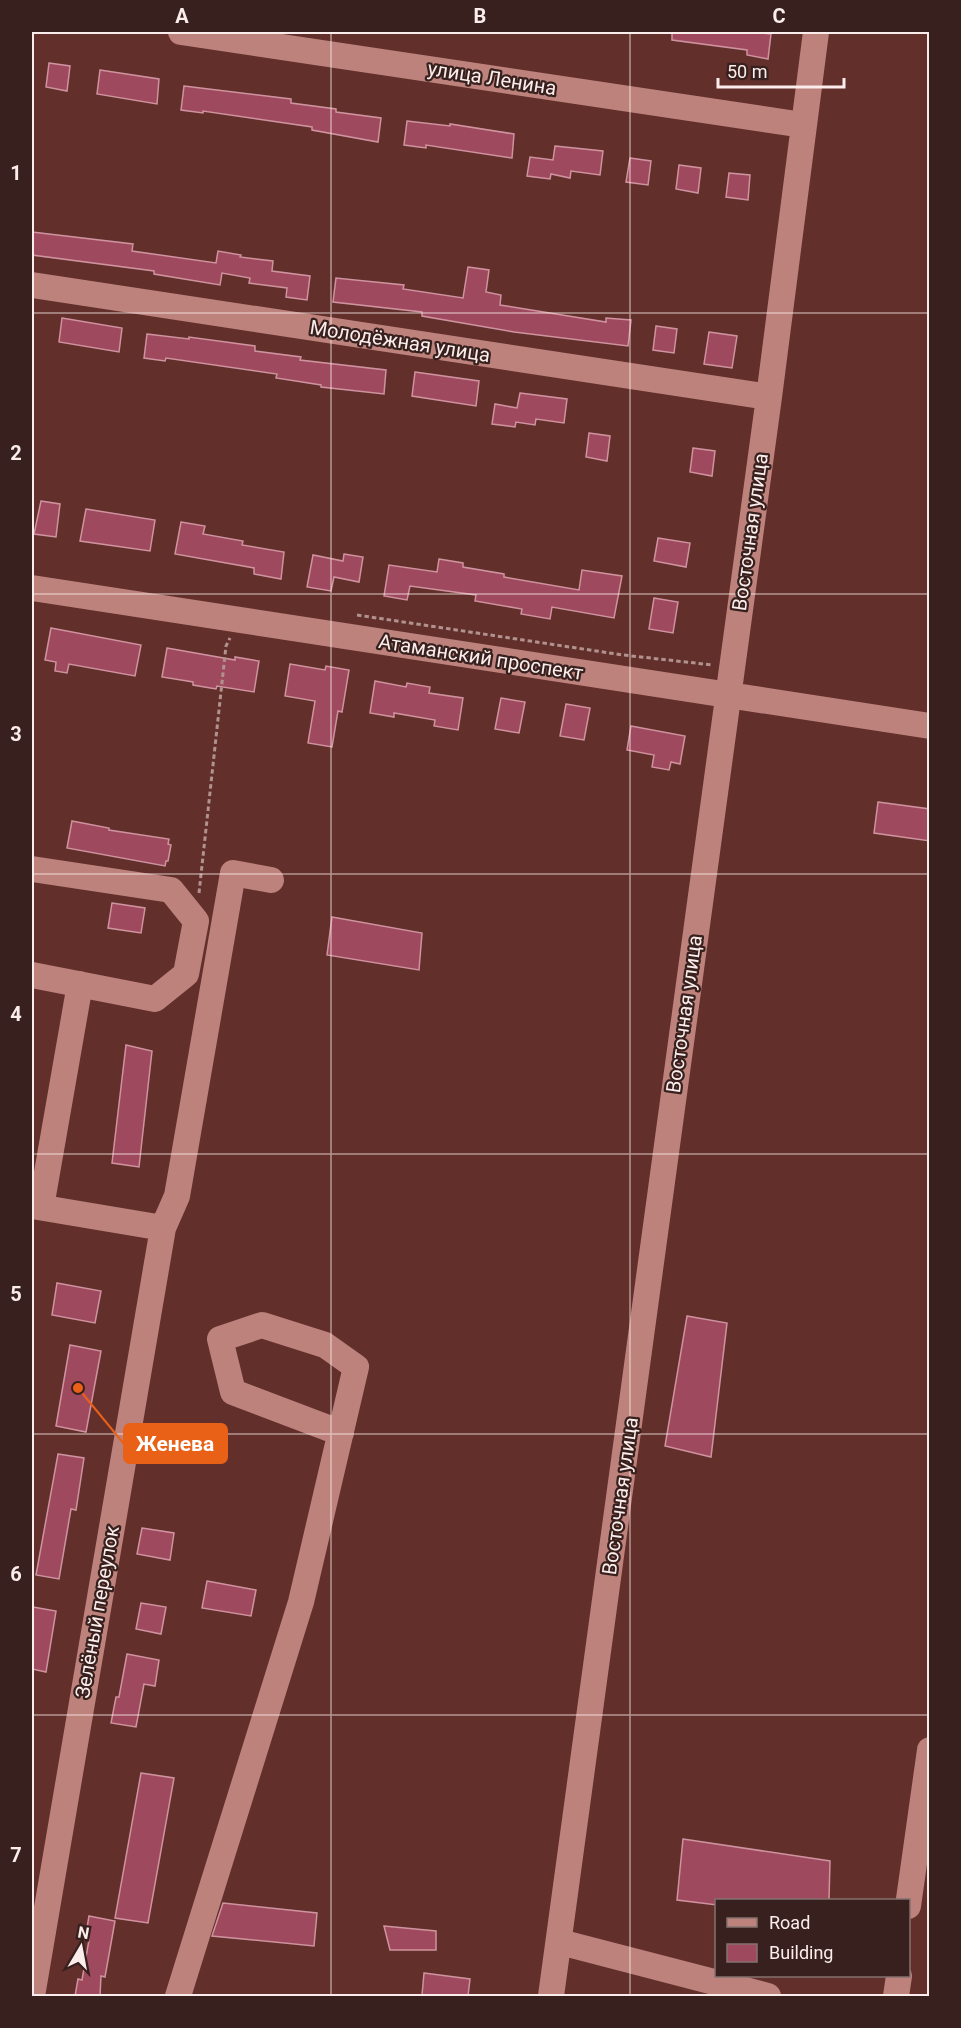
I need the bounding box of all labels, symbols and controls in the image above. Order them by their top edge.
text: A [175,4,189,28]
text: B [474,4,486,28]
text: C [772,4,786,28]
scale bar [718,51,844,89]
street label: улица Ленина [426,56,558,100]
text: 50 m [727,61,767,82]
text: 1 [10,161,22,185]
street label: Молодёжная улица [308,315,492,367]
text: 2 [10,441,22,465]
street label: Восточная улица [727,452,773,612]
street label: Атаманский проспект [377,629,585,685]
text: 3 [10,722,22,746]
street label: Восточная улица [661,934,707,1094]
text: 4 [10,1002,22,1026]
text: 5 [10,1282,22,1306]
street label: Восточная улица [597,1416,643,1576]
callout: Женева [124,1424,227,1463]
text: Женева [136,1432,214,1456]
street label: Зелёный переулок [70,1524,124,1700]
text: 6 [10,1562,22,1586]
text: 7 [10,1843,22,1867]
legend [715,1899,910,1977]
text: Road [769,1912,810,1933]
north arrow [51,1917,111,1977]
text: N [76,1922,91,1943]
text: Building [769,1942,833,1963]

